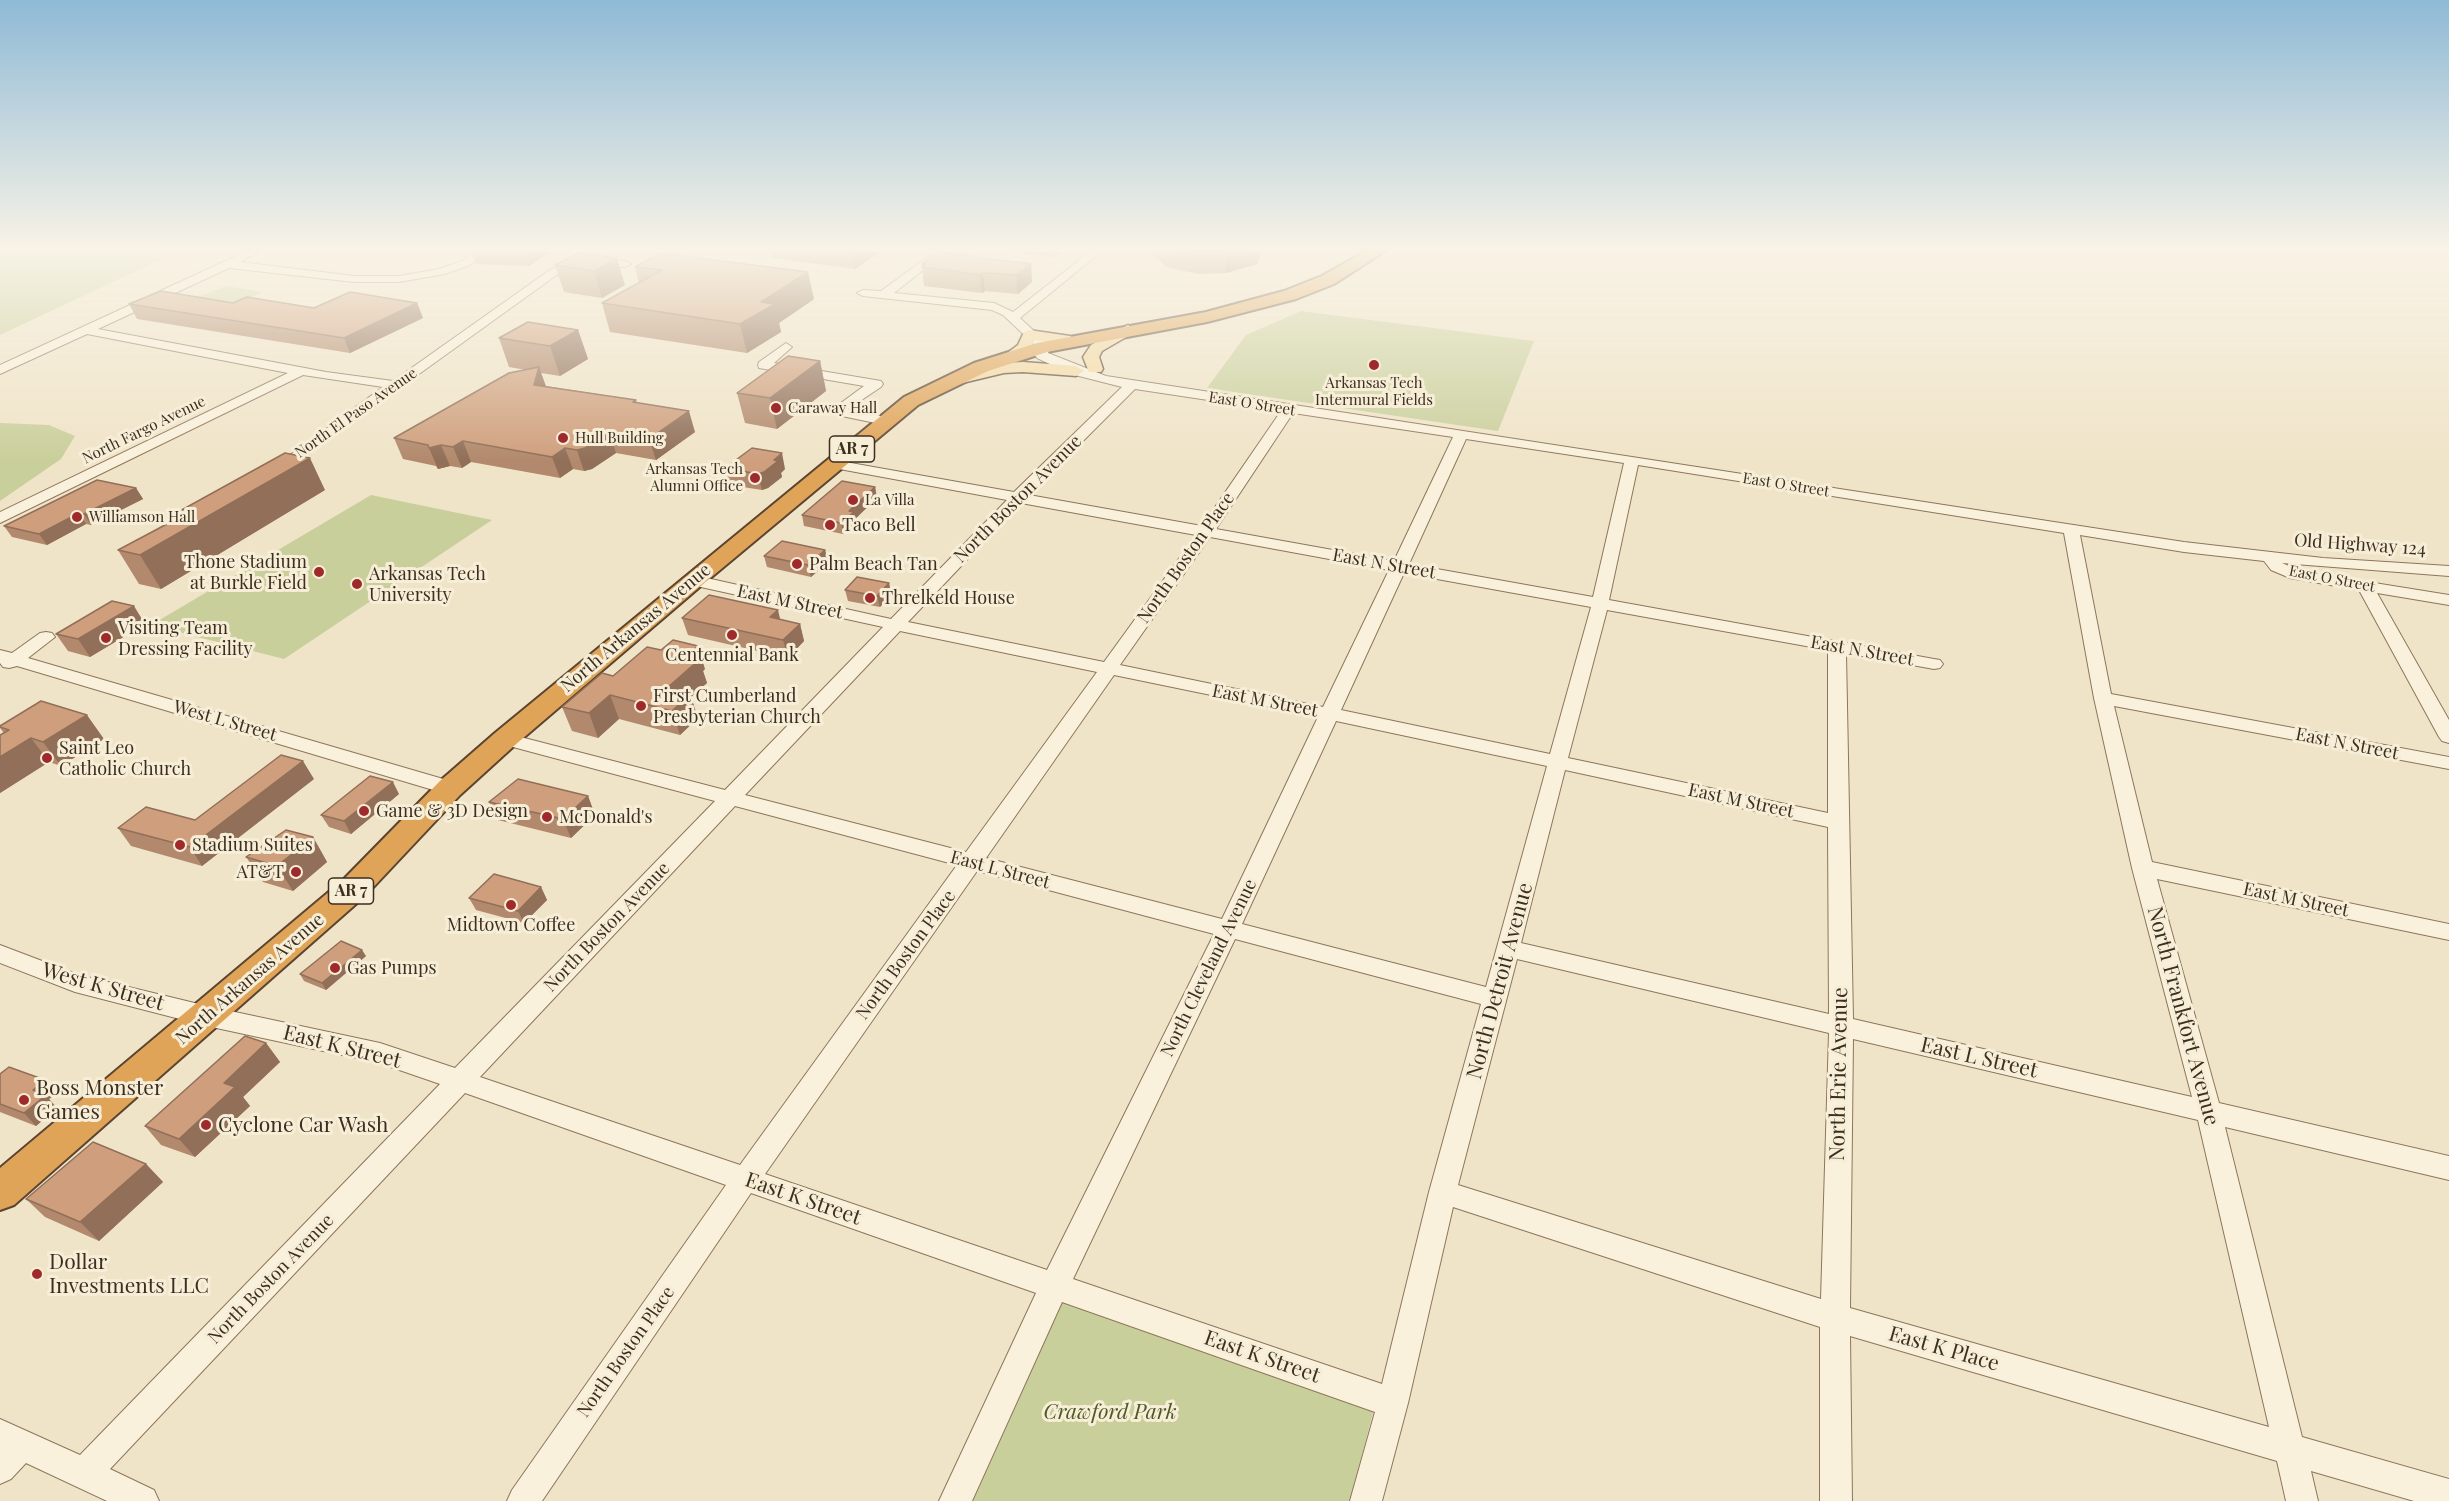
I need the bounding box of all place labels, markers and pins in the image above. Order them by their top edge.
marker: Arkansas Tech Intermural Fields [1367,358,1381,372]
place label: Arkansas Tech Intermural Fields [1315,374,1433,409]
place label: Caraway Hall [788,399,877,417]
marker: Caraway Hall [769,401,783,415]
place label: Hull Building [575,429,664,447]
marker: Hull Building [556,431,570,445]
place label: Arkansas Tech Alumni Office [646,460,743,495]
marker: Arkansas Tech Alumni Office [748,471,762,485]
place label: La Villa [865,491,914,509]
marker: La Villa [846,493,860,507]
place label: Williamson Hall [89,508,195,526]
marker: Williamson Hall [70,510,84,524]
place label: Taco Bell [842,514,916,536]
marker: Taco Bell [823,518,837,532]
place label: Thone Stadium at Burkle Field [184,551,307,594]
place label: Palm Beach Tan [809,553,938,575]
marker: Palm Beach Tan [790,557,804,571]
place label: Arkansas Tech University [369,563,486,606]
marker: Thone Stadium at Burkle Field [312,565,326,579]
marker: Arkansas Tech University [350,577,364,591]
place label: Threlkeld House [882,587,1015,609]
marker: Threlkeld House [863,591,877,605]
place label: Visiting Team Dressing Facility [118,617,253,660]
marker: Centennial Bank [725,628,739,642]
marker: Visiting Team Dressing Facility [99,631,113,645]
place label: Centennial Bank [665,644,799,666]
place label: First Cumberland Presbyterian Church [653,685,821,728]
marker: First Cumberland Presbyterian Church [634,699,648,713]
place label: Saint Leo Catholic Church [59,737,191,780]
marker: Saint Leo Catholic Church [40,751,54,765]
place label: Game & 3D Design [376,800,528,822]
marker: Game & 3D Design [357,804,371,818]
place label: McDonald's [559,806,653,828]
marker: McDonald's [540,810,554,824]
place label: Stadium Suites [192,834,313,856]
marker: Stadium Suites [173,838,187,852]
place label: AT&T [236,861,284,883]
marker: AT&T [289,865,303,879]
marker: Midtown Coffee [504,898,518,912]
place label: Midtown Coffee [447,914,575,936]
place label: Gas Pumps [347,957,437,979]
marker: Gas Pumps [328,961,342,975]
place label: Boss Monster Games [36,1075,163,1125]
marker: Boss Monster Games [17,1093,31,1107]
place label: Cyclone Car Wash [218,1112,388,1138]
marker: Cyclone Car Wash [199,1118,213,1132]
place label: Dollar Investments LLC [49,1249,209,1299]
marker: Dollar Investments LLC [30,1267,44,1281]

